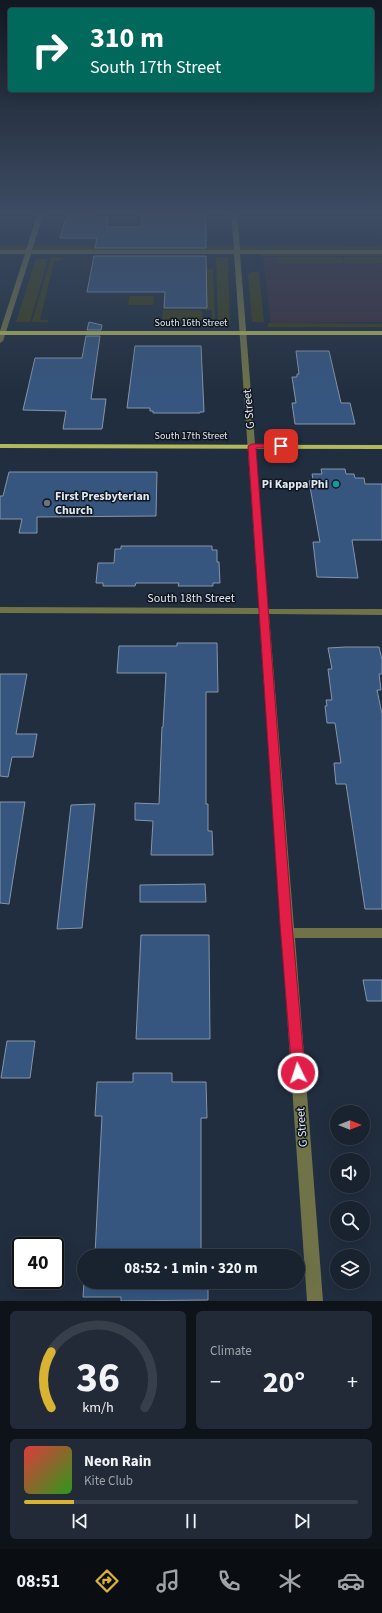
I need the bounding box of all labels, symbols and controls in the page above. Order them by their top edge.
text: 310 m [90,18,164,58]
icon: right [24,24,76,76]
text: South 17th Street [90,55,221,80]
street label: South 16th Street [155,316,228,330]
street label: G Street [239,388,259,430]
street label: South 17th Street [155,429,228,443]
pin [264,429,298,463]
icon: arrive [270,435,292,457]
place label: Pi Kappa Phi [262,476,328,493]
marker: Pi Kappa Phi [331,479,341,489]
place label: First Presbyterian Church [55,488,150,519]
marker: First Presbyterian Church [42,498,52,508]
street label: South 18th Street [147,590,235,607]
position arrow [277,1052,319,1094]
north arrow [330,1105,370,1145]
map controls [330,1105,370,1289]
street label: G Street [292,1107,312,1147]
button: sound [330,1153,370,1193]
button: search [330,1201,370,1241]
speed limit sign: 40 [12,1237,64,1289]
button: layers [330,1249,370,1289]
text: 08:52 · 1 min · 320 m [124,1258,258,1279]
text: Climate [210,1342,252,1360]
text: 36 [76,1348,120,1408]
text: 20° [263,1361,305,1404]
text: − [210,1366,221,1398]
text: + [347,1366,358,1398]
text: km/h [82,1397,114,1418]
text: Neon Rain [84,1451,151,1472]
text: Kite Club [84,1472,133,1490]
icon: previous [69,1510,91,1532]
icon: pause [180,1510,202,1532]
icon: next [291,1510,313,1532]
icon: directions [93,1567,121,1595]
icon: music [154,1567,182,1595]
icon: phone [215,1567,243,1595]
icon: climate [276,1567,304,1595]
icon: car [337,1567,365,1595]
text: 08:51 [17,1569,60,1594]

